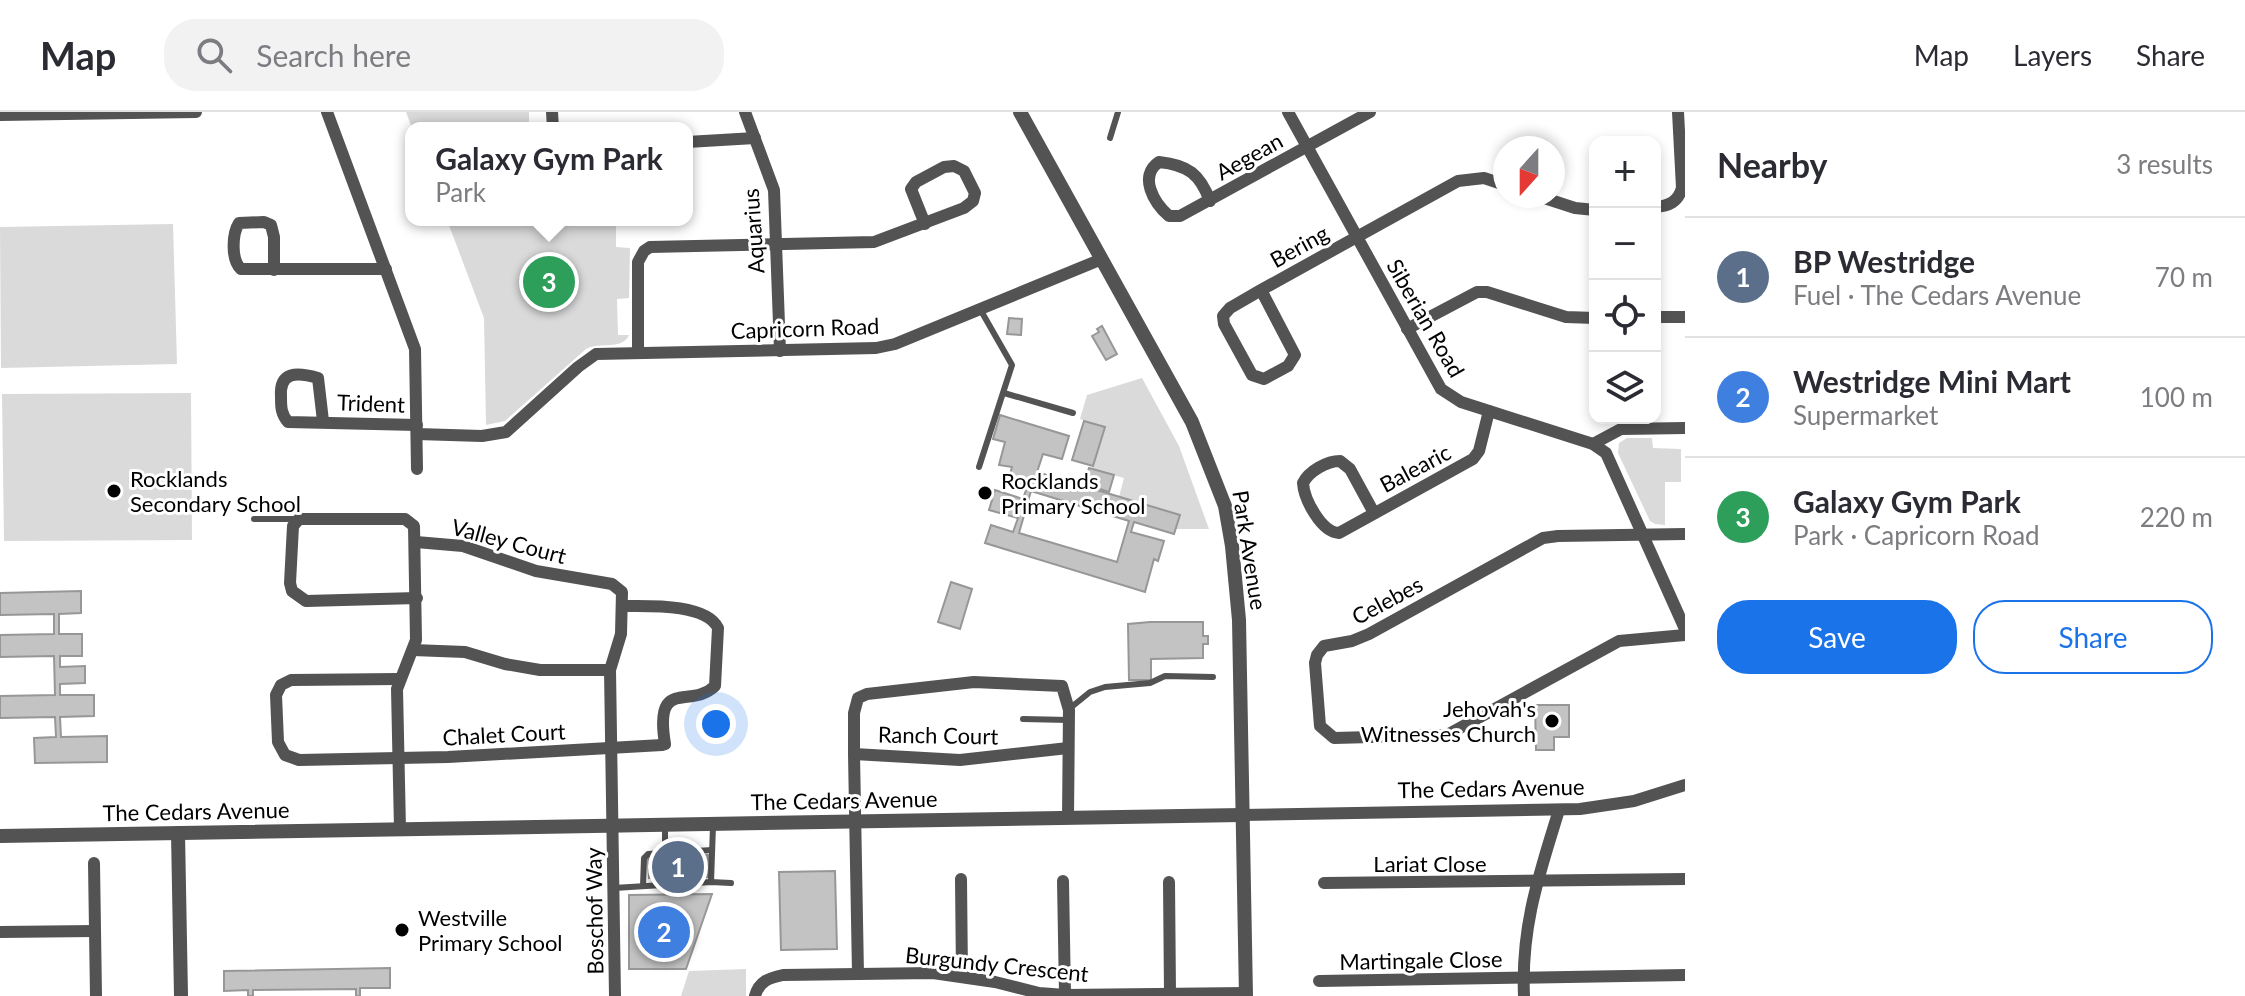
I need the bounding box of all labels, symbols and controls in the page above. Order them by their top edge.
search box [164,19,724,91]
text: Map [40,32,116,78]
icon: search [192,33,236,77]
text: Search here [256,37,411,73]
text: Map [1914,38,1969,72]
text: Layers [2013,38,2092,72]
text: Share [2136,38,2205,72]
popup [405,122,693,226]
street label: Aegean [1211,127,1287,185]
north arrow [1493,136,1565,208]
map controls [1589,136,1661,424]
button: + [1589,136,1661,208]
text: Galaxy Gym Park [435,140,663,176]
text: Nearby [1717,144,1828,185]
text: 3 results [2116,148,2213,180]
text: Park [435,176,486,208]
street label: Aquarius [737,188,769,274]
button: − [1589,208,1661,280]
street label: Bering [1265,219,1333,273]
text: BP Westridge [1793,243,1975,279]
pin: 3 [523,252,575,312]
street label: Siberian Road [1381,254,1471,382]
text: 1 [1735,261,1751,293]
text: 70 m [2155,261,2213,293]
text: Fuel · The Cedars Avenue [1793,279,2081,311]
button: locate [1589,280,1661,352]
street label: Capricorn Road [730,312,880,344]
button: layers [1589,352,1661,424]
text: Westridge Mini Mart [1793,363,2071,399]
text: 2 [1735,381,1751,413]
text: 100 m [2140,381,2213,413]
street label: Trident [337,388,405,418]
text: Supermarket [1793,399,1938,431]
street label: Balearic [1375,438,1455,498]
place label: Rocklands Secondary School [130,465,301,517]
place label: Rocklands Primary School [1001,467,1146,519]
marker: Rocklands Secondary School [105,482,123,500]
text: Galaxy Gym Park [1793,483,2021,519]
marker: Rocklands Primary School [976,484,994,502]
street label: Park Avenue [1227,488,1273,612]
text: 3 [1735,501,1751,533]
text: 220 m [2140,501,2213,533]
street label: Valley Court [449,513,569,569]
text: Park · Capricorn Road [1793,519,2040,551]
street label: Celebes [1347,570,1427,630]
button: Save [1717,600,1957,674]
button: Share [1973,600,2213,674]
place label: Jehovah's Witnesses Church [1361,695,1536,747]
your location [696,704,736,744]
marker: Jehovah's Witnesses Church [1543,712,1561,730]
street label: Chalet Court [442,717,566,751]
street label: Ranch Court [878,720,999,750]
street label: The Cedars Avenue [1397,773,1585,803]
street label: The Cedars Avenue [750,785,938,815]
street label: The Cedars Avenue [102,796,290,826]
pin: 1 [652,837,704,897]
street label: Boschof Way [579,846,609,975]
street label: Lariat Close [1373,850,1487,877]
pin: 2 [638,902,690,962]
place label: Westville Primary School [418,904,563,956]
marker: Westville Primary School [393,921,411,939]
street label: Burgundy Crescent [904,941,1090,987]
street label: Martingale Close [1339,945,1503,975]

